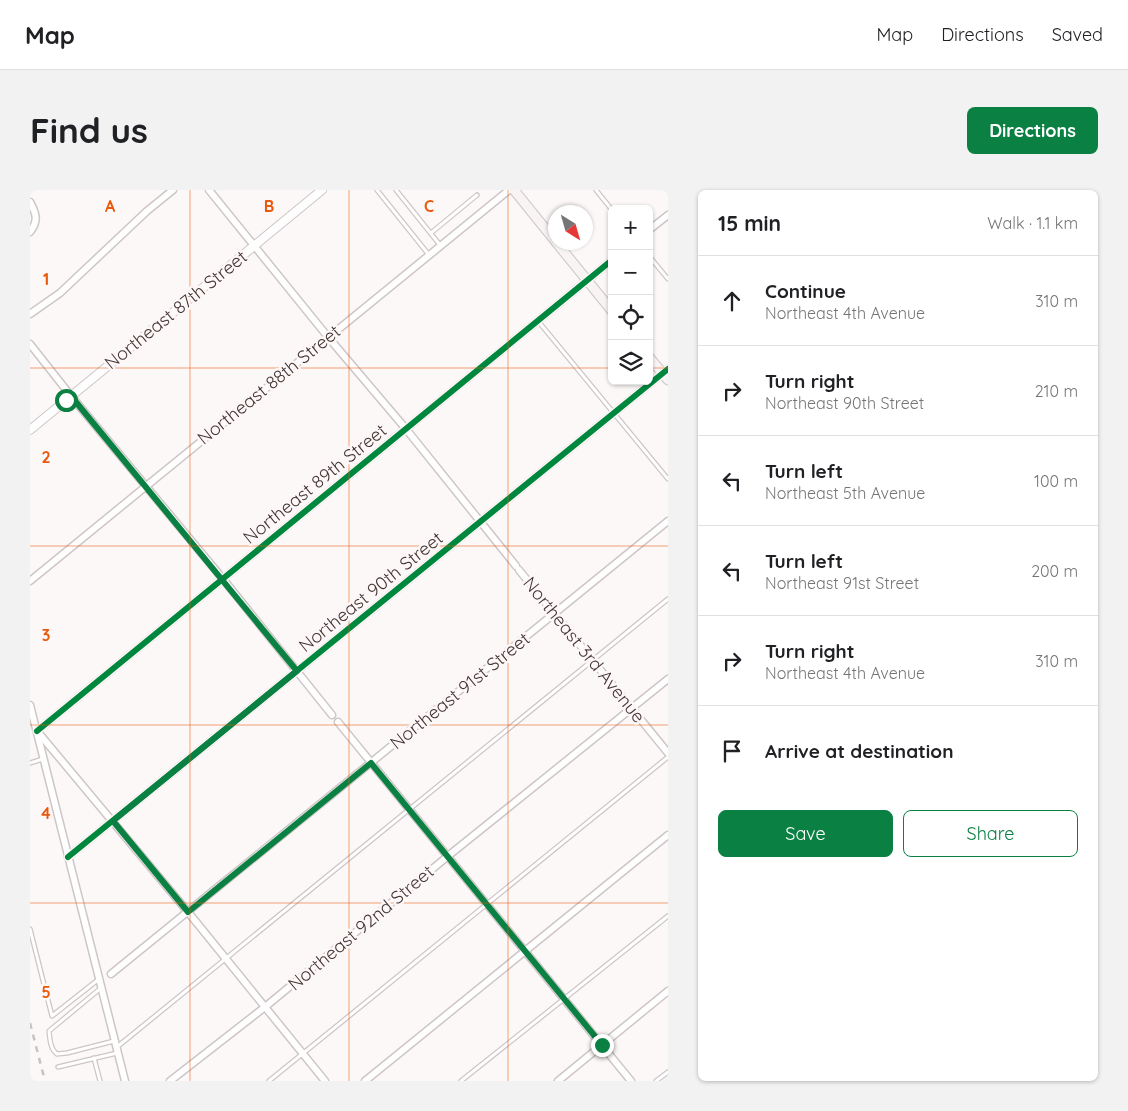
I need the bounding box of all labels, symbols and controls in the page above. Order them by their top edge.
text: Map [25,20,75,50]
text: Map [876,23,913,46]
text: Directions [941,23,1024,46]
text: Saved [1052,23,1103,46]
button: Directions [967,107,1098,154]
text: Find us [30,108,148,152]
text: A [105,196,116,216]
text: B [264,196,274,216]
text: C [424,196,434,216]
north arrow [548,205,593,250]
map controls [608,205,653,385]
button: + [608,205,653,250]
text: 15 min [718,210,781,236]
text: Walk · 1.1 km [987,213,1078,233]
street label: Northeast 87th Street [100,245,252,374]
button: − [608,250,653,295]
text: 1 [43,269,49,289]
text: Continue [765,279,846,303]
icon: ahead [718,287,746,315]
text: 310 m [1035,291,1078,311]
button: locate [608,295,653,340]
text: Northeast 4th Avenue [765,303,925,323]
street label: Northeast 88th Street [192,320,345,449]
button: layers [608,340,653,385]
text: Turn right [765,369,854,393]
icon: right [718,377,746,405]
text: 210 m [1035,381,1078,401]
route start [55,389,78,412]
text: Northeast 90th Street [765,393,924,413]
street label: Northeast 89th Street [238,419,391,549]
text: 2 [41,447,51,467]
text: Turn left [765,459,843,483]
icon: left [718,467,746,495]
text: 100 m [1034,471,1078,491]
text: Northeast 5th Avenue [765,483,925,503]
street label: Northeast 90th Street [294,526,447,657]
text: Turn left [765,549,843,573]
icon: left [718,557,746,585]
text: 200 m [1031,561,1078,581]
street label: Northeast 3rd Avenue [518,572,650,727]
text: Northeast 91st Street [765,573,919,593]
text: 3 [42,625,50,645]
street label: Northeast 91st Street [385,627,534,754]
text: Turn right [765,639,854,663]
icon: right [718,647,746,675]
text: 310 m [1035,651,1078,671]
text: Northeast 4th Avenue [765,663,925,683]
icon: arrive [718,737,746,765]
text: Arrive at destination [765,739,954,763]
text: 4 [41,803,51,823]
button: Save [718,810,893,857]
button: Share [903,810,1078,857]
street label: Northeast 92nd Street [283,860,438,995]
text: 5 [41,982,51,1002]
route end [591,1034,614,1057]

